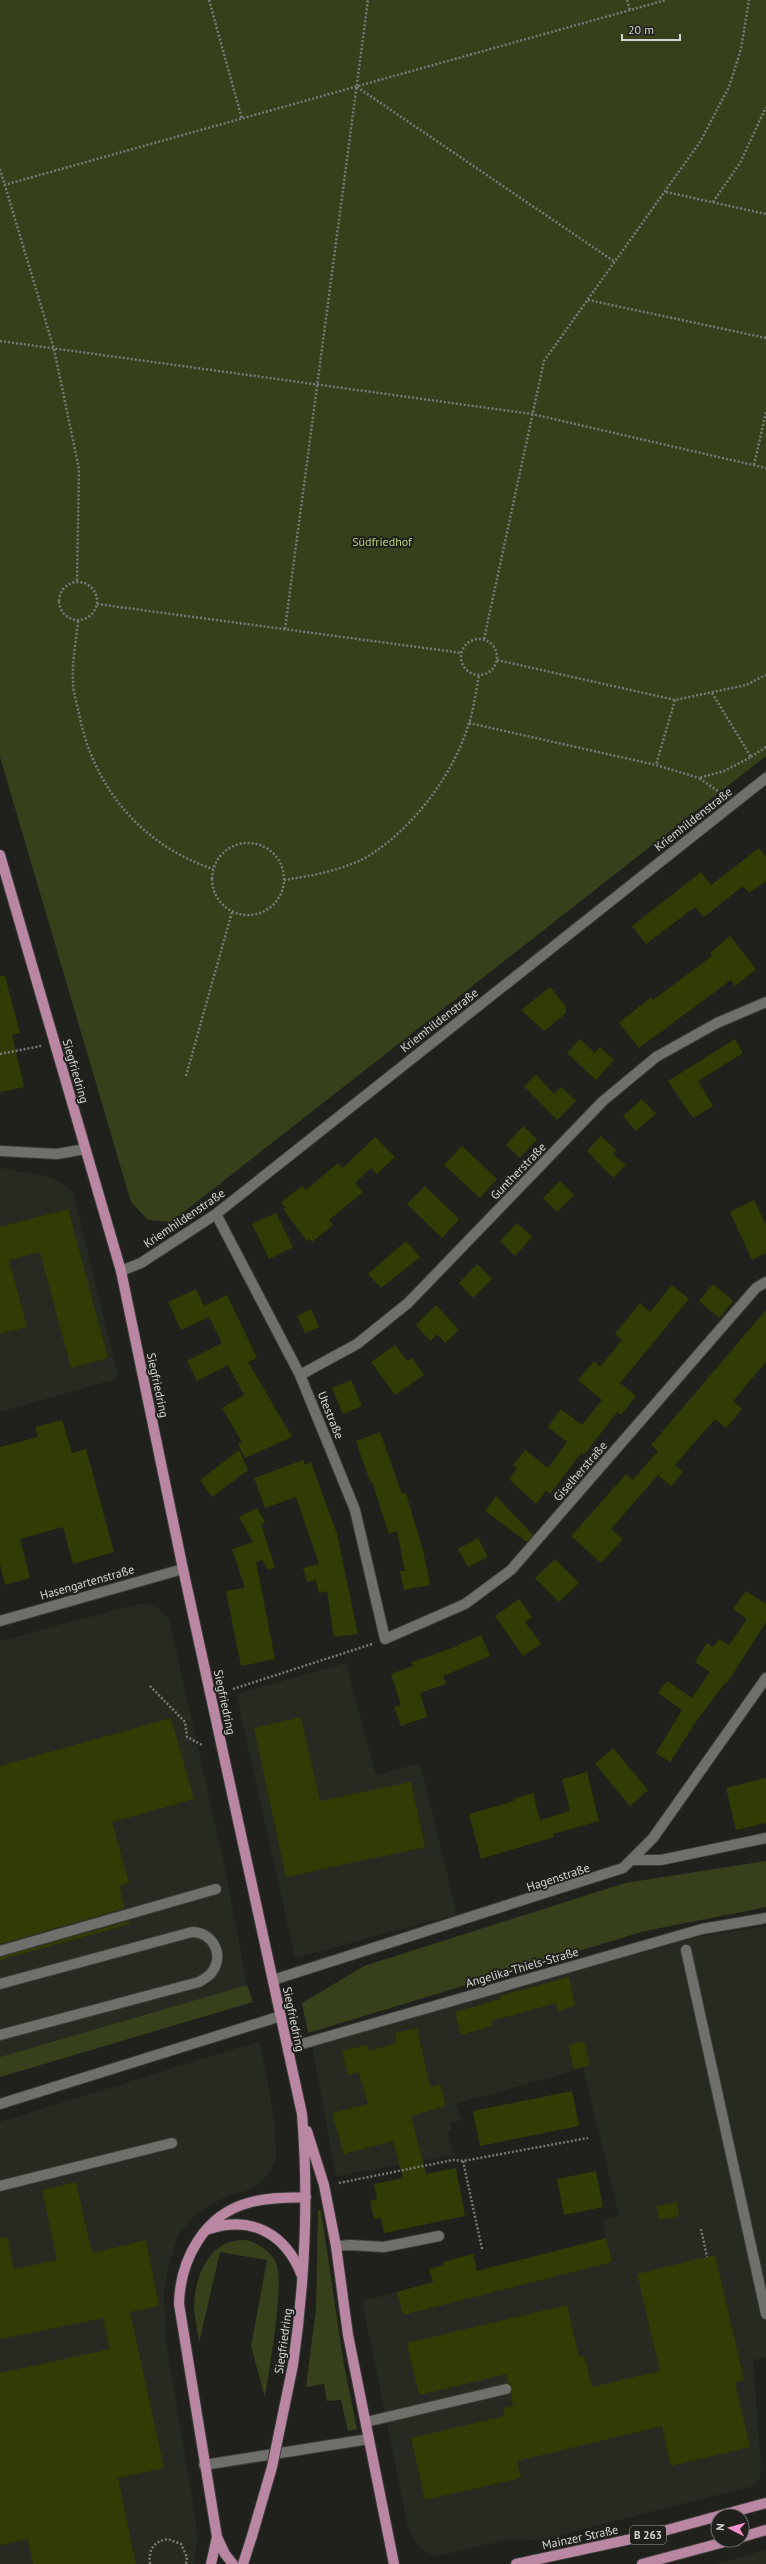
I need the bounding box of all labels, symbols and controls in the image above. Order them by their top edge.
scale bar [622,16,680,42]
text: 20 m [628,22,654,37]
park label: Südfriedhof [352,534,413,549]
street label: Kriemhildenstraße [651,784,735,854]
street label: Kriemhildenstraße [397,985,481,1055]
street label: Siegfriedring [60,1037,92,1105]
street label: Guntherstraße [487,1139,549,1203]
street label: Kriemhildenstraße [140,1185,228,1251]
street label: Siegfriedring [144,1351,172,1419]
street label: Utestraße [315,1389,347,1441]
street label: Giselherstraße [550,1438,610,1504]
street label: Hasengartenstraße [38,1561,136,1603]
street label: Siegfriedring [211,1668,239,1736]
street label: Hagenstraße [525,1860,591,1894]
street label: Angelika-Thiels-Straße [464,1944,580,1990]
street label: Siegfriedring [280,1985,308,2053]
street label: Siegfriedring [271,2307,295,2375]
north arrow [710,2508,750,2548]
street label: Mainzer Straße [541,2522,619,2552]
text: N [713,2523,727,2531]
road number: B 263 [630,2526,666,2544]

